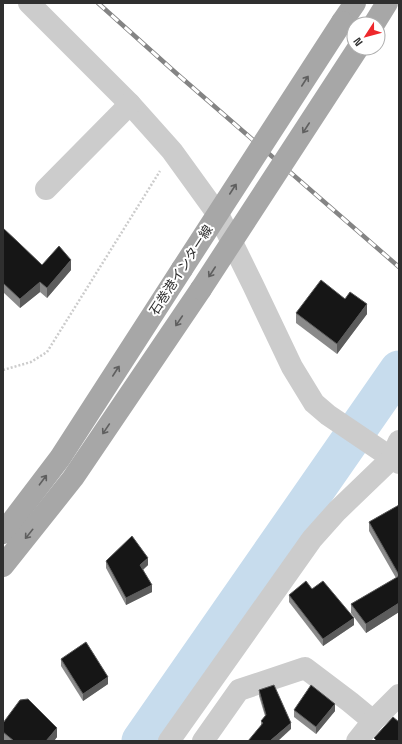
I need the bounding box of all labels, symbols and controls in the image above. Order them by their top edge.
north arrow [346,16,386,56]
text: N [350,35,366,49]
one-way arrow [300,75,309,86]
one-way arrow [302,122,310,133]
one-way arrow [229,184,238,195]
street label: 石巻港インター線 [146,222,216,318]
one-way arrow [208,266,216,277]
one-way arrow [175,316,183,327]
one-way arrow [111,366,120,377]
one-way arrow [102,423,110,434]
one-way arrow [39,474,48,485]
one-way arrow [25,528,33,539]

